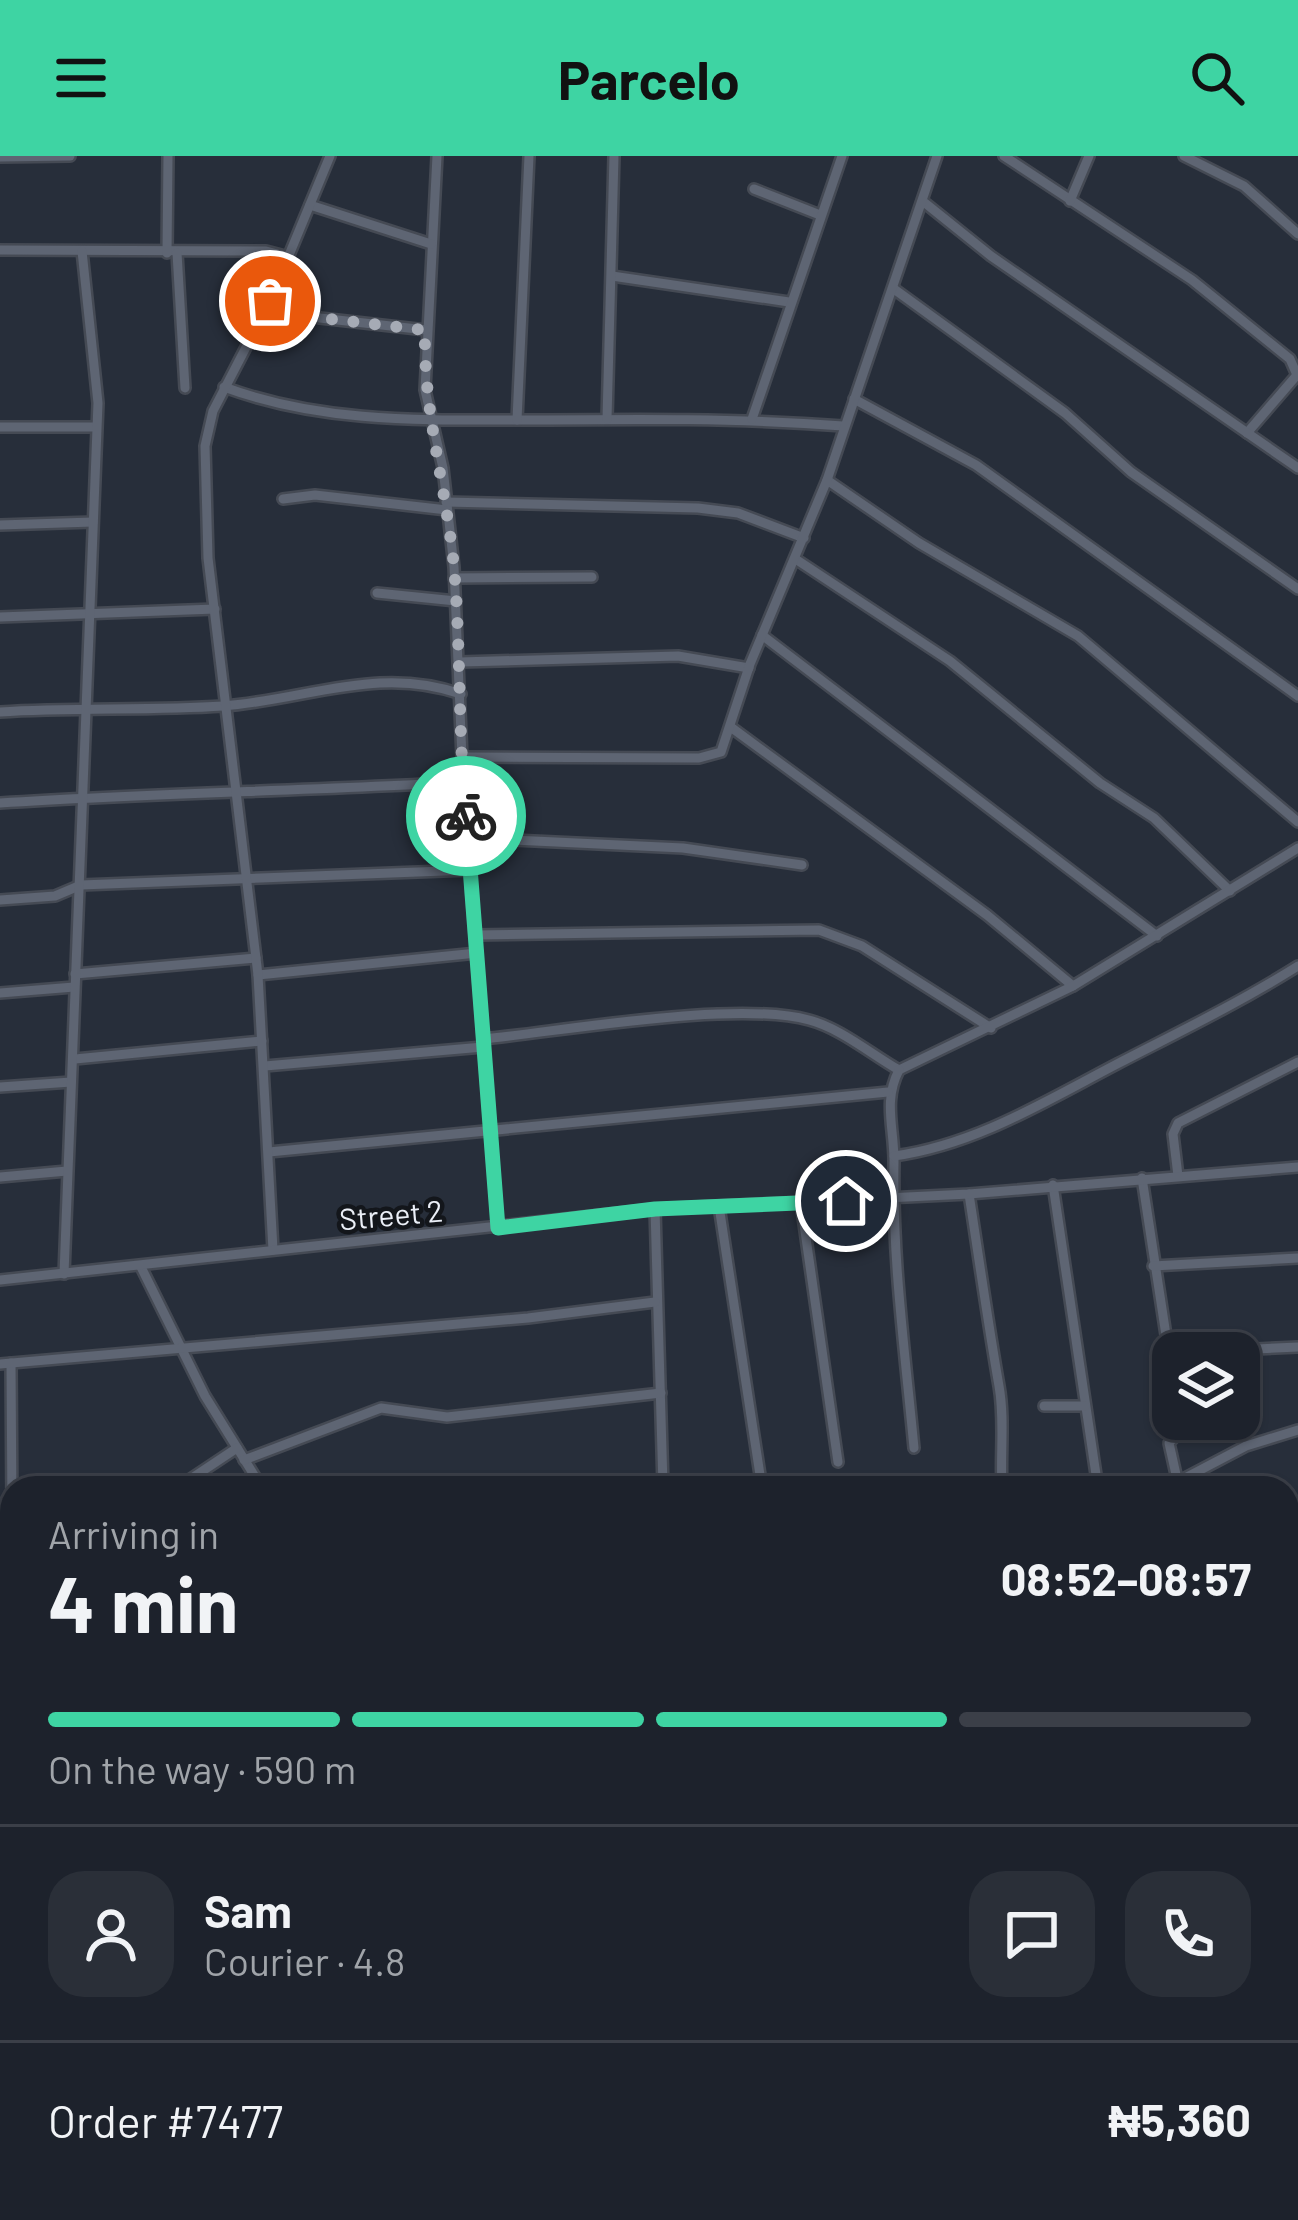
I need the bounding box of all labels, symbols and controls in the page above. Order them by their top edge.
icon: menu [48,45,114,111]
icon: search [1184,45,1250,111]
text: Parcelo [558,46,740,111]
pin [219,250,321,352]
icon: bag [237,268,303,334]
courier [406,756,526,876]
icon: bike [433,783,499,849]
pin [795,1150,897,1252]
icon: home [813,1168,879,1234]
street label: Street 2 [338,1192,444,1236]
map controls [1152,1332,1260,1440]
button: layers [1152,1332,1260,1440]
text: Arriving in [48,1510,219,1557]
text: 08:52–08:57 [1001,1551,1251,1605]
text: 4 min [48,1555,238,1649]
text: On the way · 590 m [48,1745,356,1792]
button: person [48,1871,174,1997]
button: chat [969,1871,1095,1997]
button: phone [1125,1871,1251,1997]
text: Sam [204,1883,292,1937]
text: Courier · 4.8 [204,1937,405,1984]
text: ₦5,360 [1108,2092,1251,2146]
text: Order #7477 [48,2093,283,2147]

